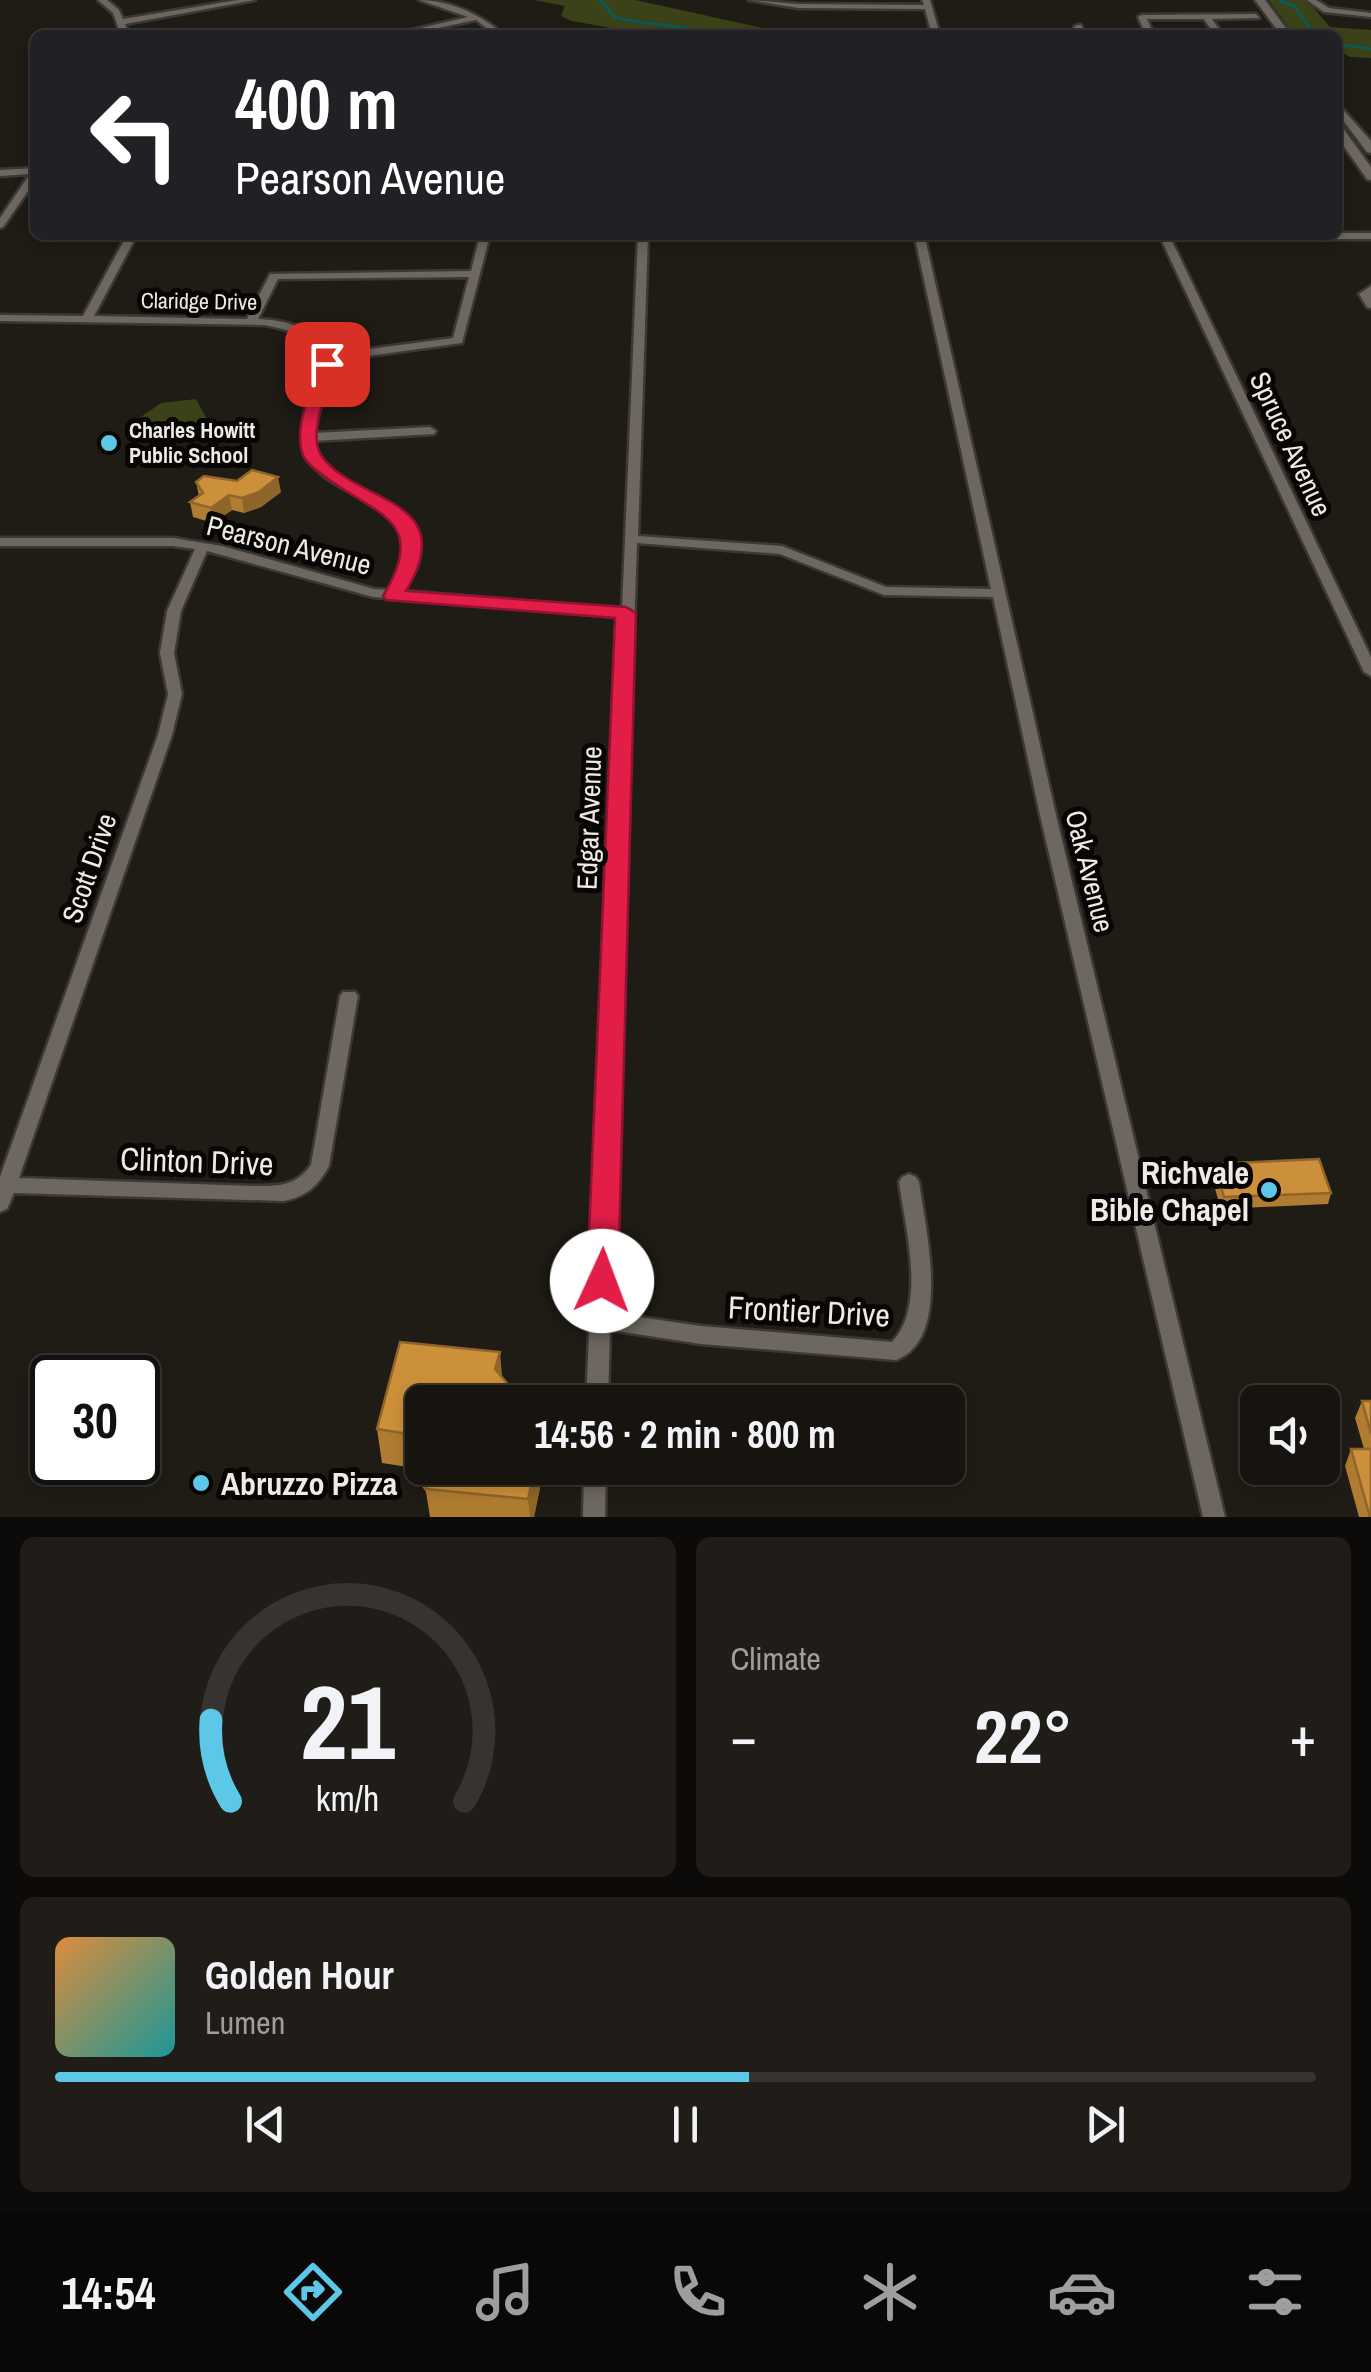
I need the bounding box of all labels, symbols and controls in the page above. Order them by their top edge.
text: 400 m [235,57,398,151]
icon: left [70,70,200,200]
text: Pearson Avenue [235,147,505,208]
street label: Claridge Drive [141,285,257,317]
pin [285,322,370,407]
icon: arrive [300,337,355,392]
street label: Spruce Avenue [1241,366,1341,522]
place label: Charles Howitt Public School [129,415,255,470]
marker: Charles Howitt Public School [98,432,120,454]
street label: Pearson Avenue [203,506,375,584]
street label: Edgar Avenue [568,745,610,891]
street label: Oak Avenue [1056,806,1124,936]
street label: Scott Drive [53,808,125,928]
street label: Clinton Drive [120,1137,274,1185]
place label: Richvale Bible Chapel [1090,1151,1249,1231]
marker: Richvale Bible Chapel [1258,1179,1280,1201]
position arrow [550,1229,654,1333]
street label: Frontier Drive [727,1285,891,1337]
speed limit sign: 30 [30,1355,160,1485]
map controls [1240,1385,1340,1485]
button: sound [1240,1385,1340,1485]
text: 14:56 · 2 min · 800 m [534,1409,836,1460]
place label: Abruzzo Pizza [221,1462,398,1505]
marker: Abruzzo Pizza [190,1472,212,1494]
text: Climate [731,1637,821,1680]
text: 21 [300,1651,396,1791]
text: 22° [974,1685,1072,1786]
text: − [731,1699,757,1773]
text: + [1290,1699,1316,1773]
text: km/h [316,1774,380,1822]
text: Golden Hour [205,1950,394,2001]
text: Lumen [205,2001,285,2044]
icon: previous [238,2097,293,2152]
icon: pause [658,2097,713,2152]
icon: next [1078,2097,1133,2152]
icon: directions [278,2257,348,2327]
icon: music [470,2257,540,2327]
icon: phone [663,2257,733,2327]
icon: climate [855,2257,925,2327]
icon: car [1047,2257,1117,2327]
icon: filters [1240,2257,1310,2327]
text: 14:54 [61,2262,156,2323]

